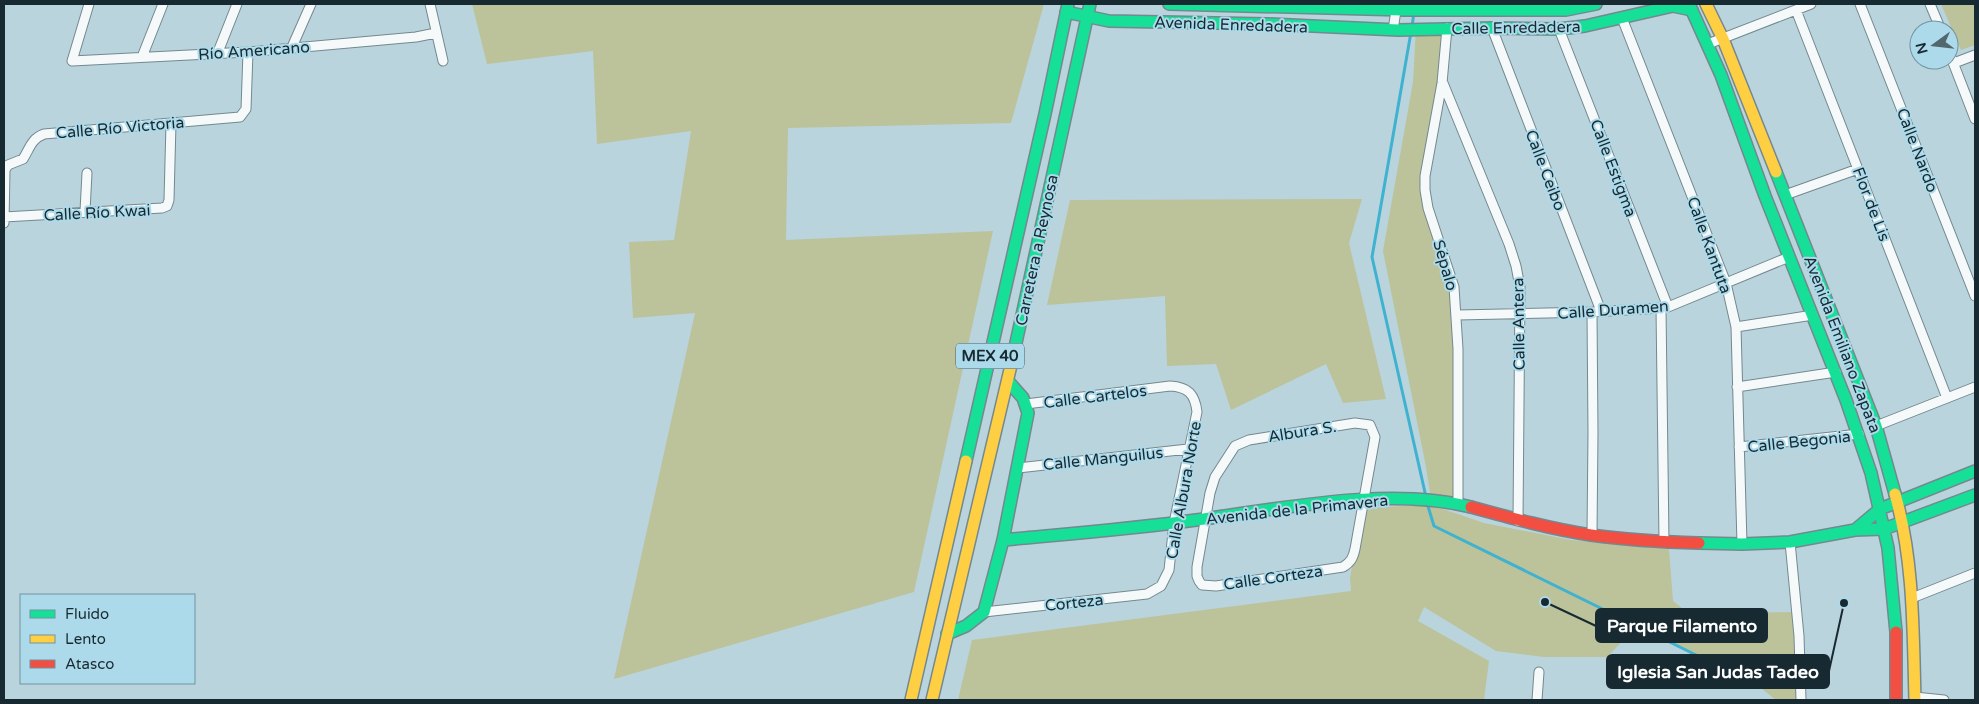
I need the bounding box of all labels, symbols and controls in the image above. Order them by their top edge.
street label: Avenida Enredadera [1154,12,1308,38]
street label: Calle Enredadera [1451,17,1581,39]
north arrow [1909,20,1959,70]
street label: Río Americano [198,37,311,65]
text: N [1912,41,1932,56]
street label: Calle Nardo [1892,105,1942,195]
street label: Calle Río Victoria [55,112,185,144]
street label: Calle Estigma [1585,117,1641,220]
street label: Calle Ceibo [1520,127,1570,214]
street label: Flor de Lis [1848,164,1894,244]
street label: Carretera a Reynosa [1011,173,1063,327]
street label: Calle Kantuta [1682,194,1736,296]
street label: Calle Río Kwai [43,200,151,226]
street label: Sépalo [1428,238,1462,293]
street label: Avenida Emiliano Zapata [1799,253,1885,436]
street label: Calle Antera [1508,277,1530,371]
street label: Calle Duramen [1557,296,1669,324]
road number: MEX 40 [956,344,1024,368]
street label: Calle Cartelos [1042,381,1148,413]
street label: Albura S. [1267,417,1338,447]
street label: Calle Albura Norte [1162,420,1206,561]
street label: Calle Begonia [1746,427,1852,457]
street label: Calle Manguilus [1042,443,1164,475]
street label: Avenida de la Primavera [1205,490,1389,530]
street label: Calle Corteza [1222,561,1324,595]
street label: Corteza [1044,590,1104,616]
legend [20,594,195,684]
text: Fluido [65,605,109,623]
callout: Parque Filamento [1596,609,1767,642]
text: Parque Filamento [1607,615,1757,637]
text: Lento [65,630,106,648]
text: Atasco [65,655,114,673]
callout: Iglesia San Judas Tadeo [1607,655,1829,688]
text: Iglesia San Judas Tadeo [1617,661,1819,683]

